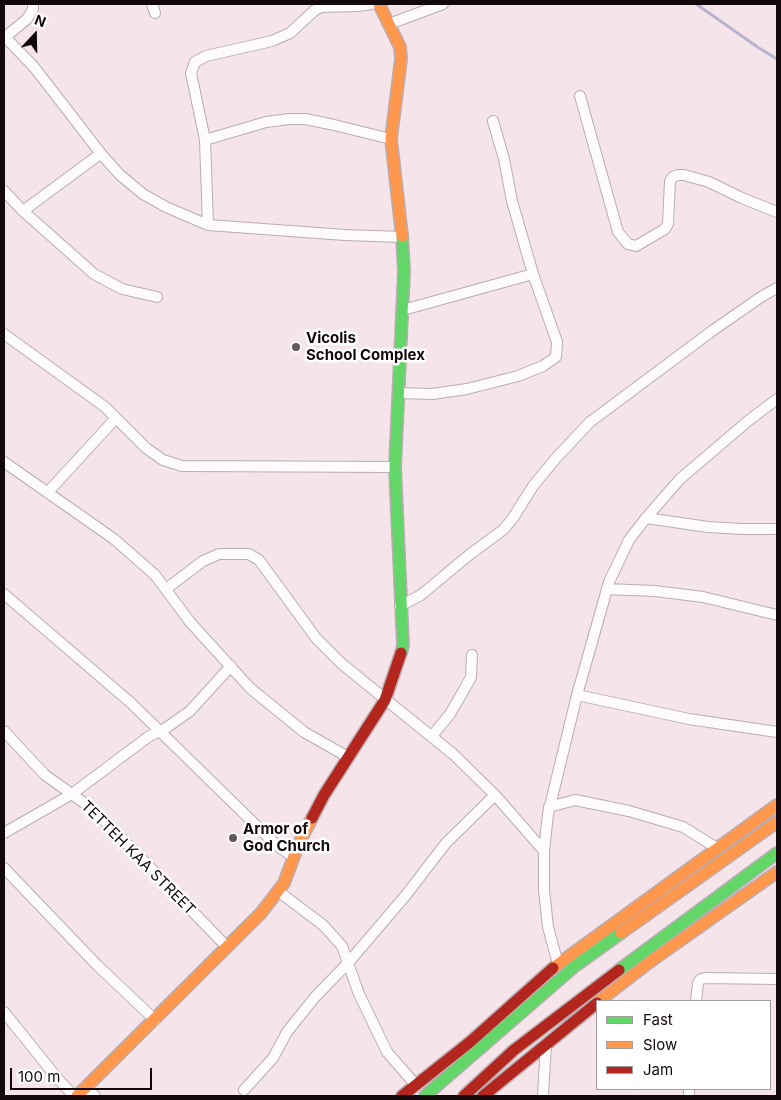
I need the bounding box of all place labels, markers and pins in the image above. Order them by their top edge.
place label: Vicolis School Complex [306,329,425,364]
marker: Vicolis School Complex [290,341,302,353]
place label: Armor of God Church [243,820,330,855]
marker: Armor of God Church [227,832,239,844]

